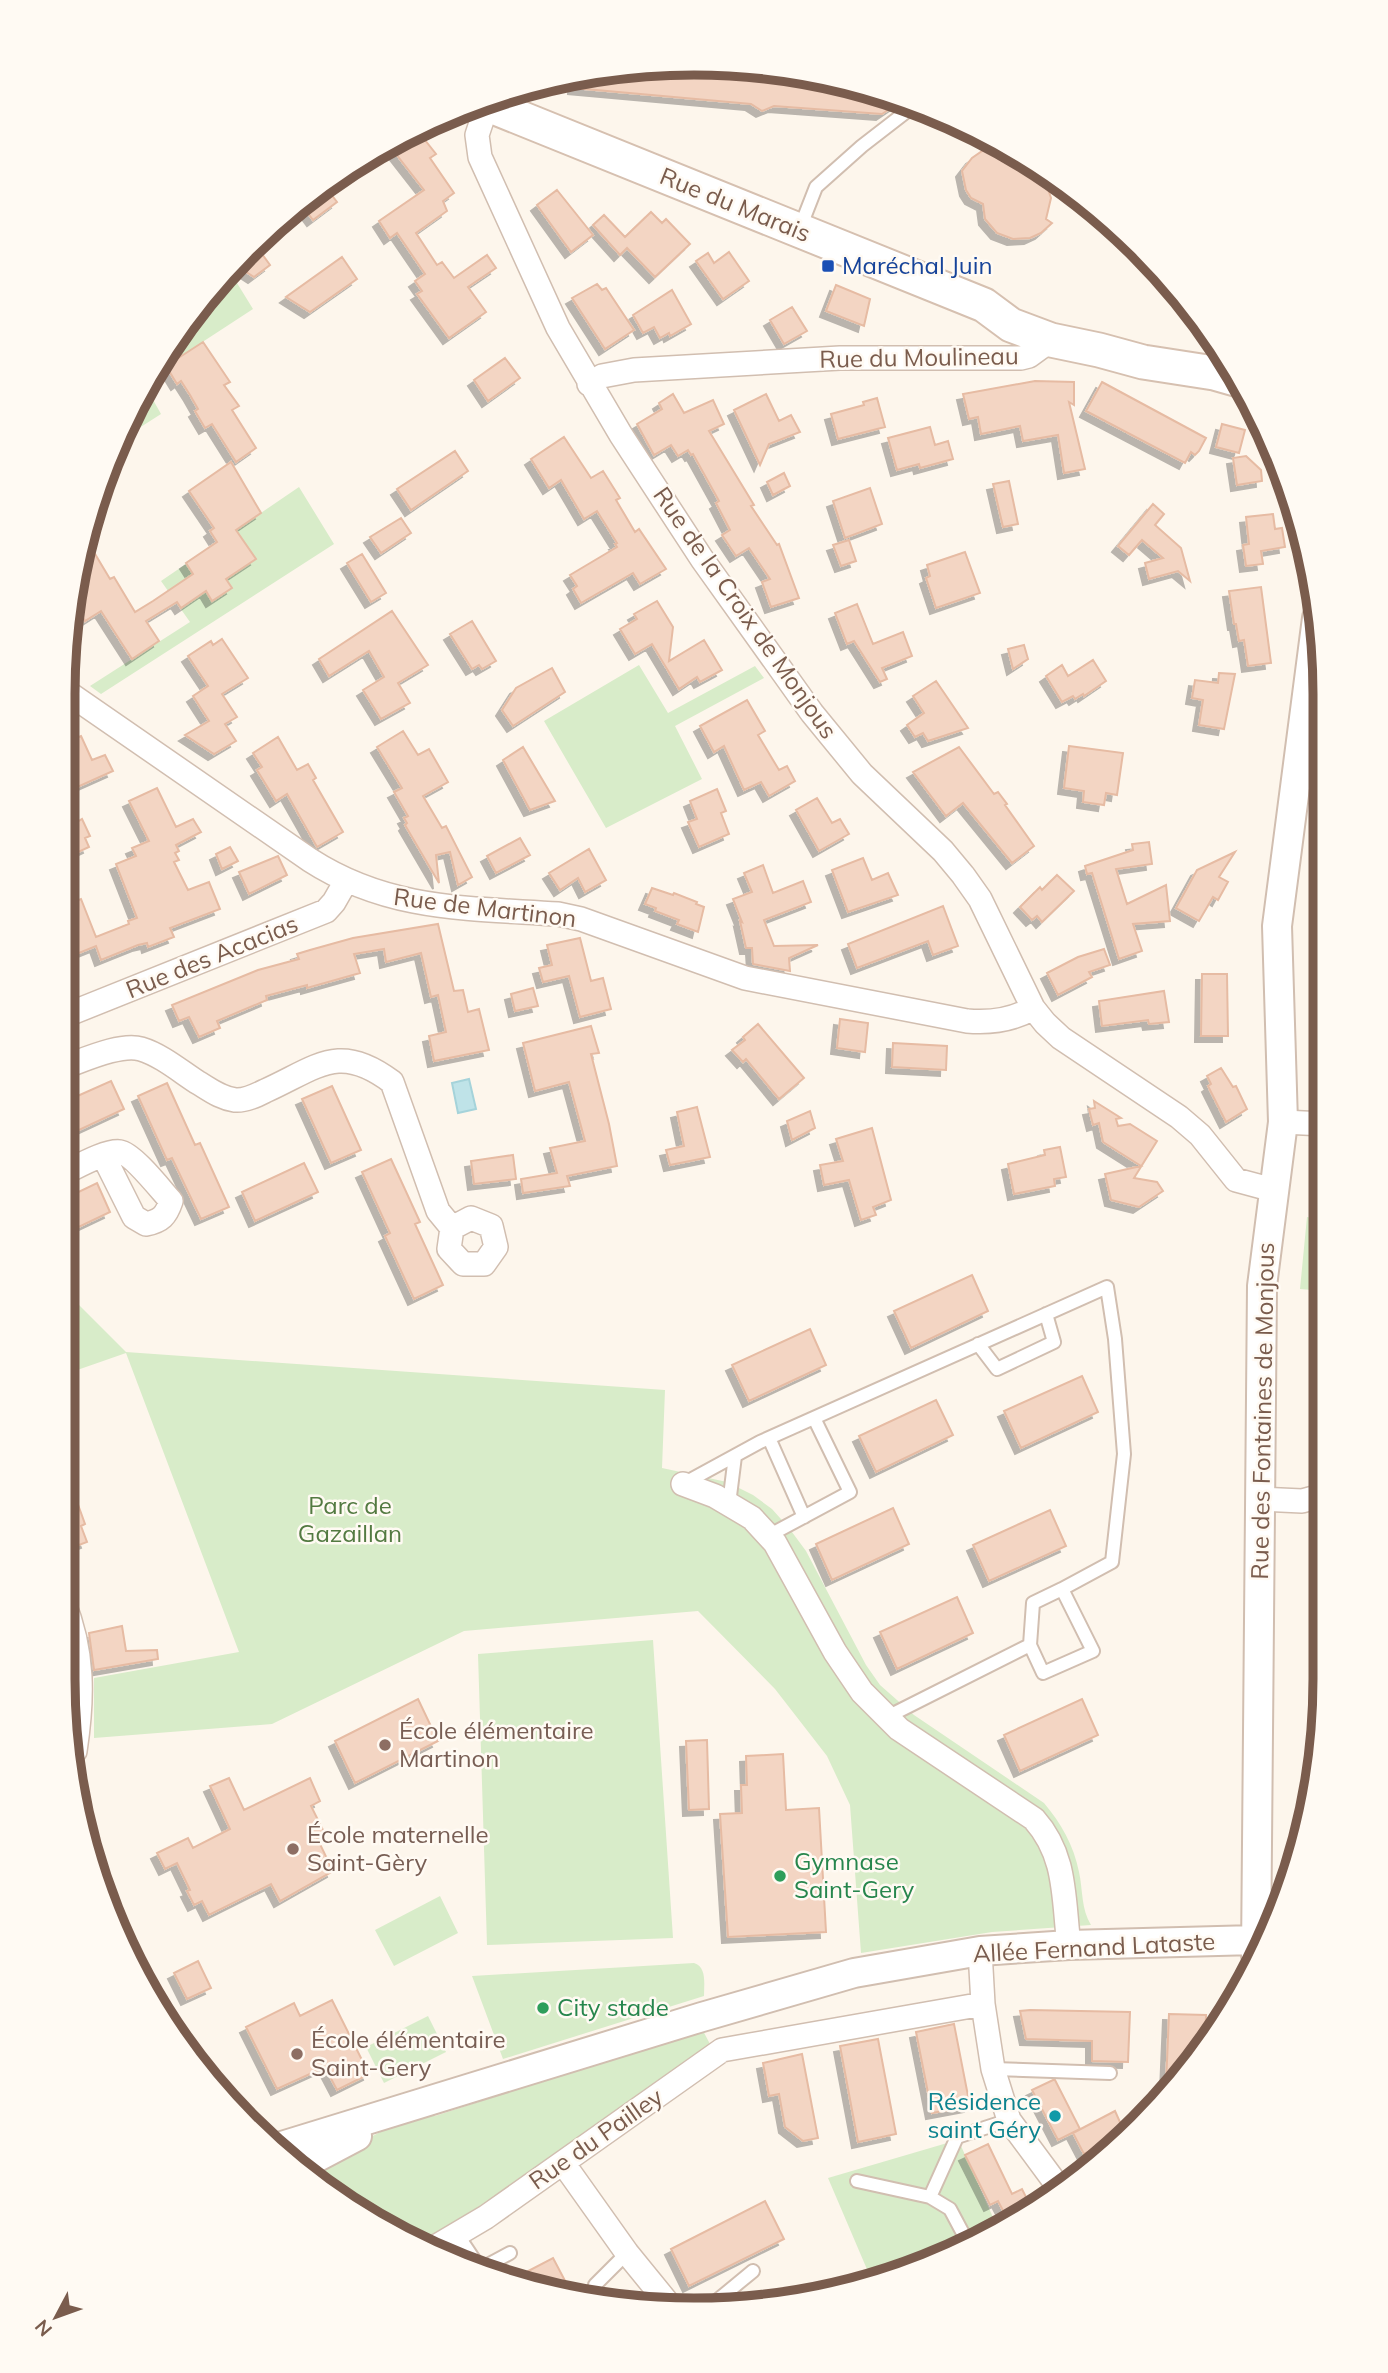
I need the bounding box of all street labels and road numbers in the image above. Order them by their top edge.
street label: Rue du Marais [656,160,815,248]
street label: Rue du Moulineau [819,340,1019,374]
street label: Rue de la Croix de Monjous [647,481,844,744]
street label: Rue de Martinon [392,881,578,933]
street label: Rue des Acacias [121,908,302,1004]
street label: Rue des Fontaines de Monjous [1244,1242,1280,1580]
street label: Allée Fernand Lataste [972,1926,1216,1968]
street label: Rue du Pailley [523,2081,668,2195]

